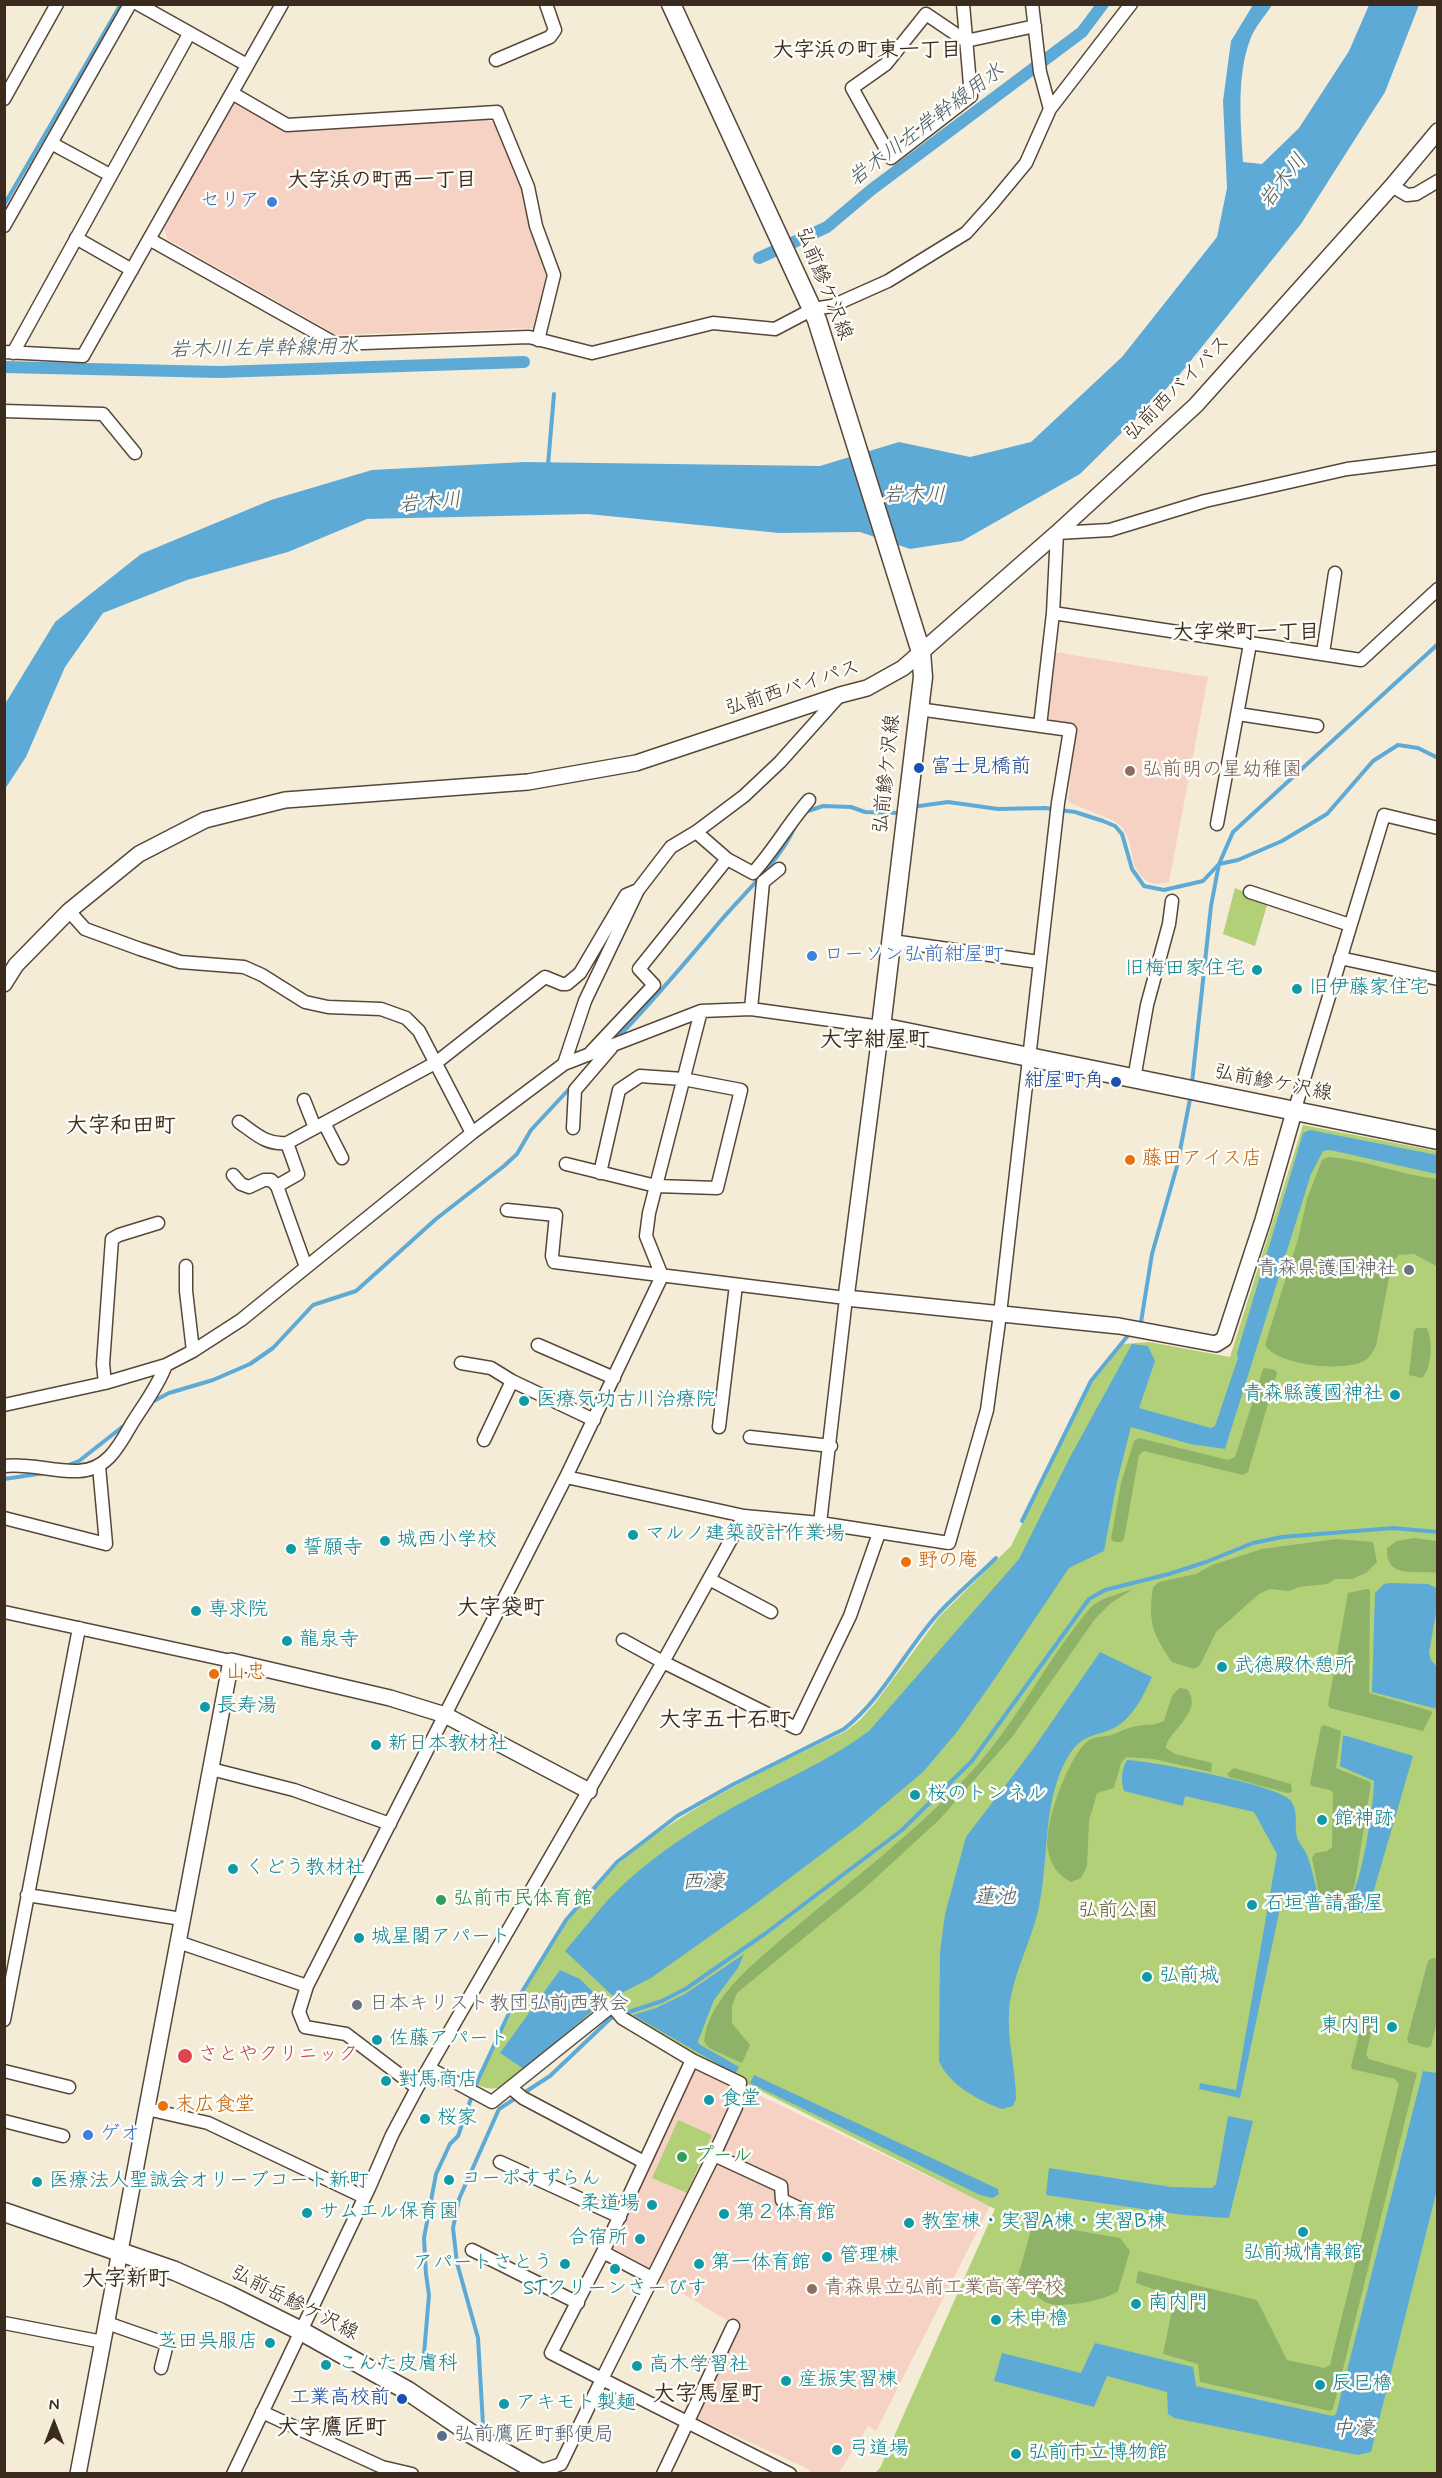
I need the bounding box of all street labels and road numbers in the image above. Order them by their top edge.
street label: 弘前鰺ケ沢線 [789,224,857,344]
street label: 弘前西バイパス [1120,331,1236,447]
street label: 弘前西バイパス [723,656,863,722]
street label: 弘前鰺ケ沢線 [870,713,906,835]
street label: 弘前鰺ケ沢線 [1212,1061,1334,1107]
street label: 弘前岳鰺ケ沢線 [226,2262,362,2346]

